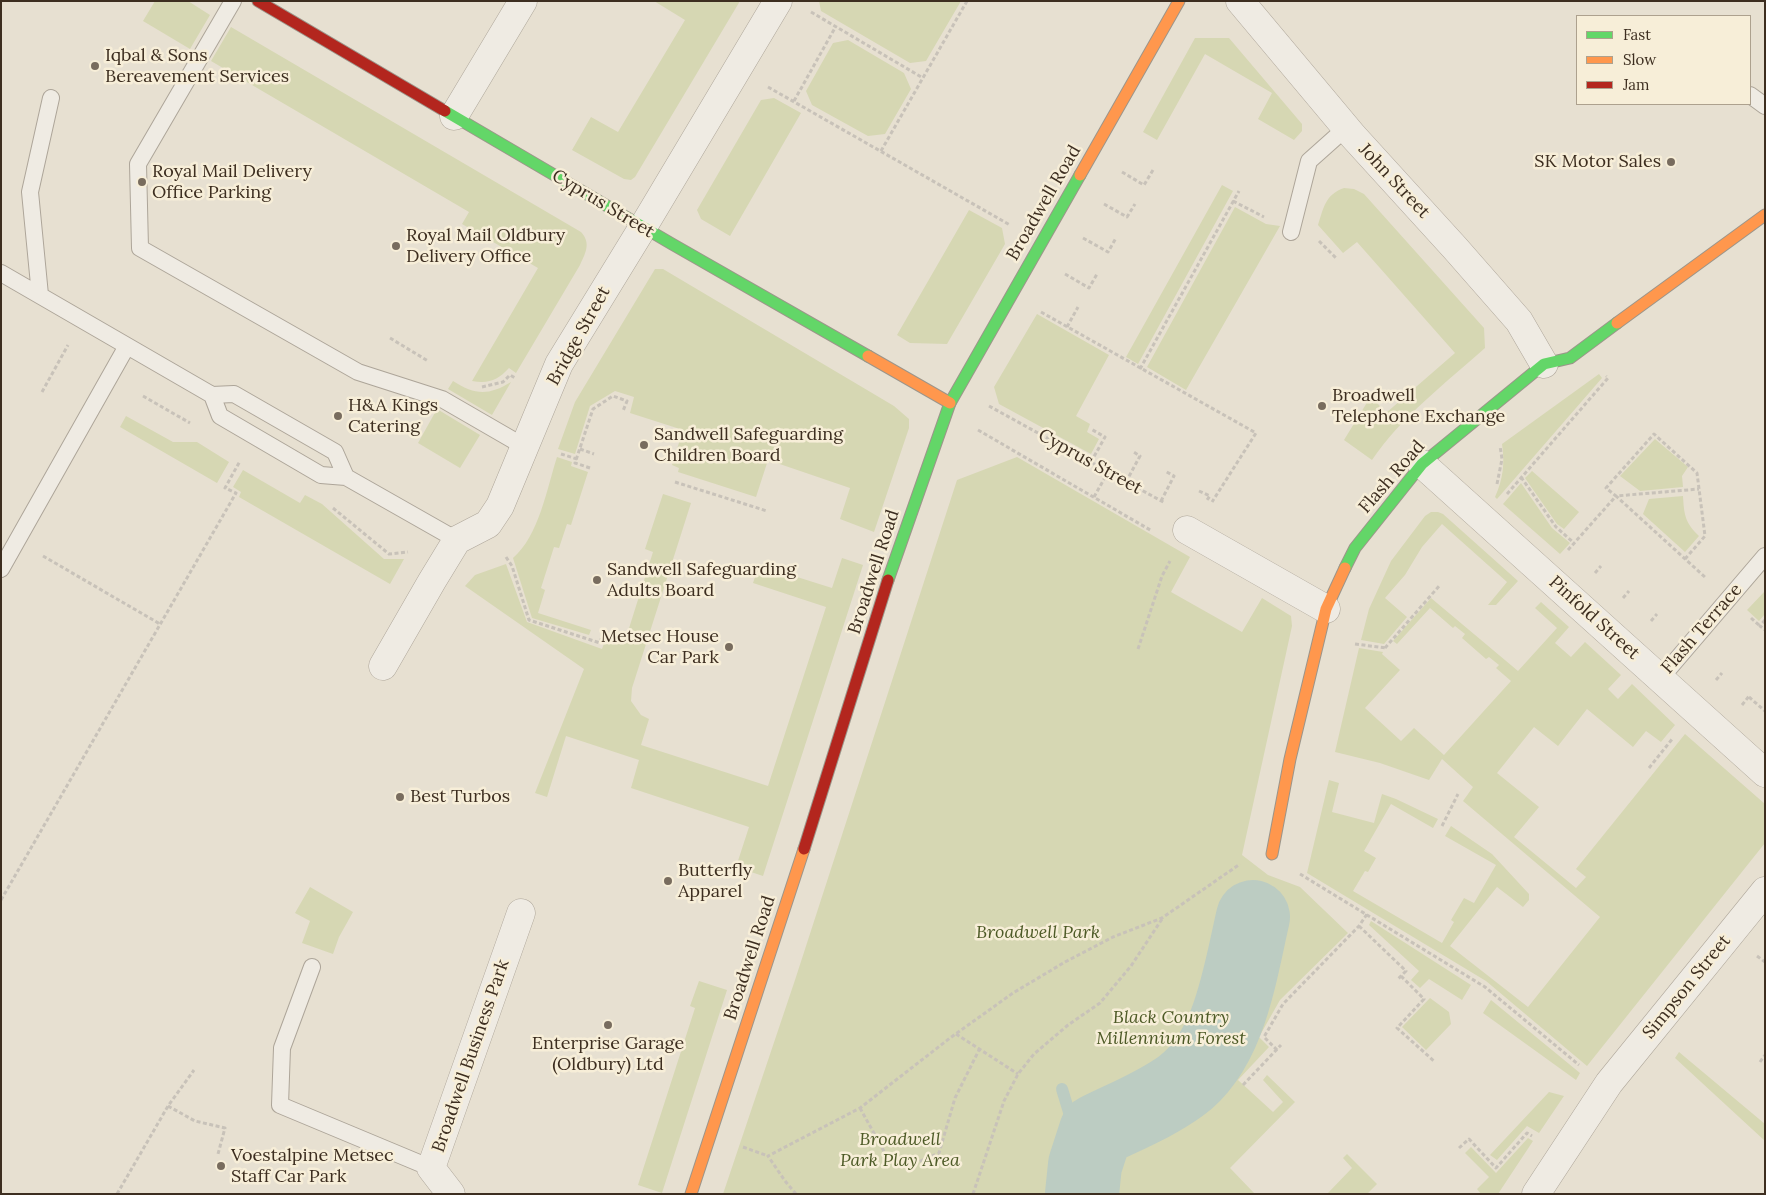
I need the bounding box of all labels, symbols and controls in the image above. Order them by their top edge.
legend [1576,15,1751,105]
text: Fast [1623,25,1651,44]
place label: Iqbal & Sons Bereavement Services [105,45,289,88]
text: Slow [1623,50,1656,69]
marker: Iqbal & Sons Bereavement Services [89,60,101,72]
text: Jam [1623,75,1650,94]
street label: John Street [1354,139,1434,223]
street label: Broadwell Road [1002,142,1086,264]
place label: SK Motor Sales [1534,151,1661,173]
marker: SK Motor Sales [1665,156,1677,168]
place label: Royal Mail Delivery Office Parking [152,161,312,203]
street label: Cyprus Street [548,165,658,243]
marker: Royal Mail Delivery Office Parking [136,176,148,188]
place label: Royal Mail Oldbury Delivery Office [406,225,565,268]
marker: Royal Mail Oldbury Delivery Office [390,240,402,252]
street label: Bridge Street [543,283,615,389]
place label: Broadwell Telephone Exchange [1332,385,1505,428]
place label: H&A Kings Catering [348,395,438,438]
marker: Broadwell Telephone Exchange [1316,400,1328,412]
marker: H&A Kings Catering [332,410,344,422]
place label: Sandwell Safeguarding Children Board [654,424,843,466]
street label: Cyprus Street [1034,425,1146,499]
street label: Flash Road [1354,436,1430,518]
marker: Sandwell Safeguarding Children Board [638,439,650,451]
street label: Broadwell Road [844,507,904,637]
place label: Sandwell Safeguarding Adults Board [607,559,796,602]
street label: Pinfold Street [1544,572,1644,664]
marker: Sandwell Safeguarding Adults Board [591,574,603,586]
street label: Flash Terrace [1657,580,1747,678]
place label: Metsec House Car Park [601,626,719,669]
marker: Metsec House Car Park [723,641,735,653]
place label: Best Turbos [410,786,510,808]
marker: Best Turbos [394,791,406,803]
place label: Butterfly Apparel [678,860,752,902]
marker: Butterfly Apparel [662,875,674,887]
street label: Broadwell Road [720,893,780,1023]
park label: Broadwell Park [976,922,1100,944]
street label: Simpson Street [1638,931,1736,1043]
street label: Broadwell Business Park [428,957,514,1155]
park label: Black Country Millennium Forest [1096,1007,1246,1050]
marker: Enterprise Garage (Oldbury) Ltd [602,1019,614,1031]
place label: Enterprise Garage (Oldbury) Ltd [532,1033,684,1076]
park label: Broadwell Park Play Area [840,1129,960,1172]
place label: Voestalpine Metsec Staff Car Park [231,1145,394,1188]
marker: Voestalpine Metsec Staff Car Park [215,1160,227,1172]

